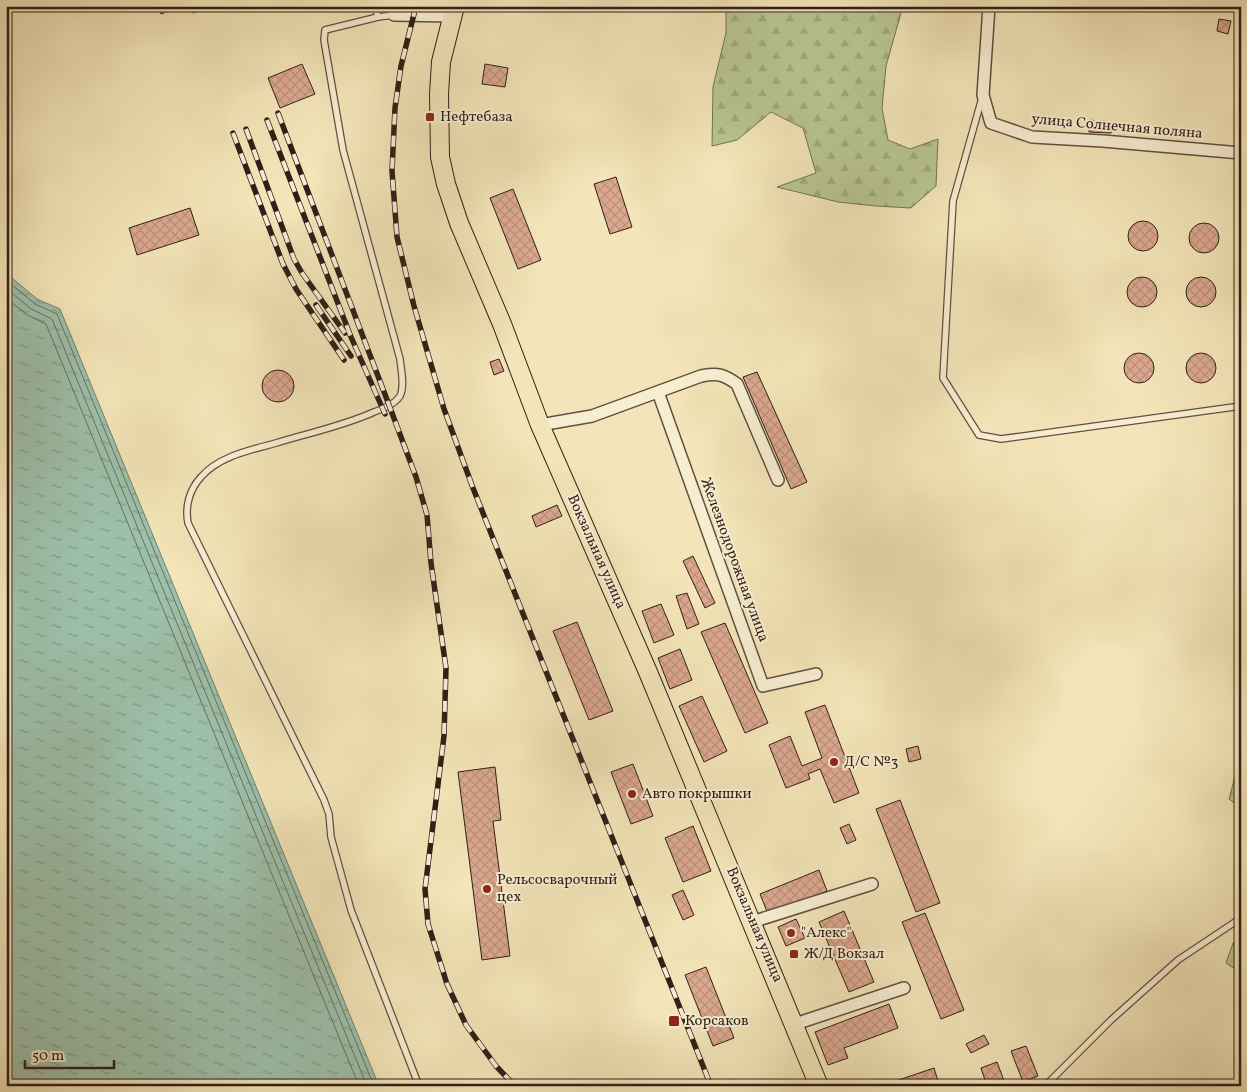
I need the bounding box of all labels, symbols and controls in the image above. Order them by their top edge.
place label: Нефтебаза [440,107,513,128]
street label: улица Солнечная поляна [1031,109,1203,145]
marker: Нефтебаза [424,111,436,123]
street label: Железнодорожная улица [694,475,774,645]
street label: Вокзальная улица [561,491,631,613]
place label: Д/С №3 [844,752,898,773]
marker: Д/С №3 [828,756,840,768]
place label: Авто покрышки [642,784,752,805]
marker: Авто покрышки [626,788,638,800]
street label: Вокзальная улица [720,864,788,986]
place label: Рельсосварочный цех [497,870,618,908]
marker: Рельсосварочный цех [481,883,493,895]
place label: "Алекс" [801,923,852,944]
marker: "Алекс" [785,927,797,939]
place label: Ж/Д Вокзал [804,944,884,965]
marker: Ж/Д Вокзал [788,948,800,960]
place label: Корсаков [685,1011,749,1032]
marker: Корсаков [667,1014,681,1028]
scale bar [25,1037,114,1069]
text: 50 m [32,1046,64,1067]

